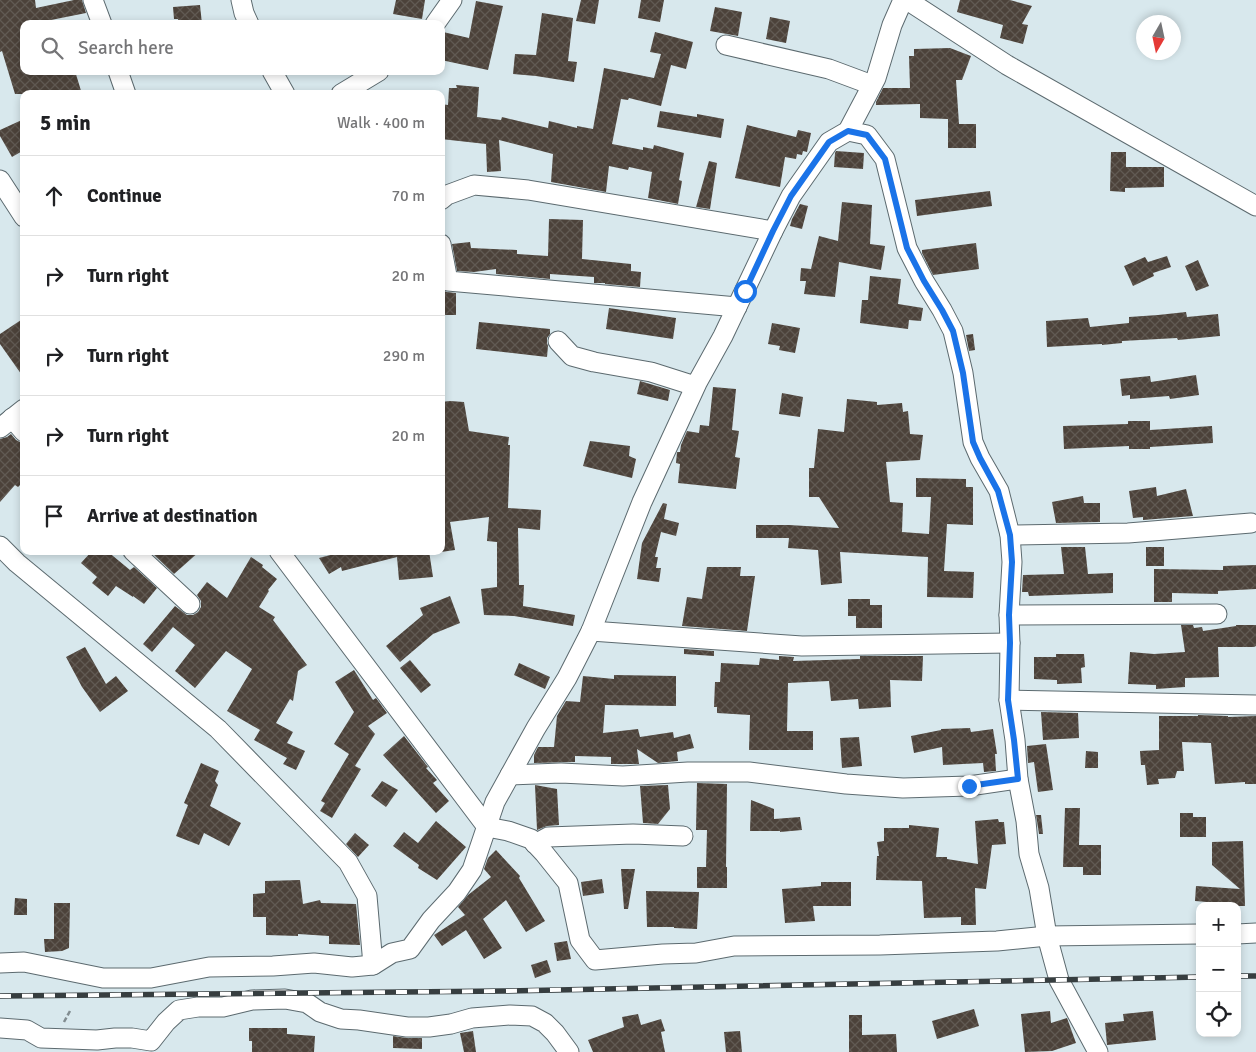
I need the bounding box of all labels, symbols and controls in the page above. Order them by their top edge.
north arrow [1136,15,1181,60]
search box [20,20,445,75]
icon: search [38,34,66,62]
text: Search here [78,36,174,60]
text: 5 min [40,110,91,136]
text: Walk · 400 m [337,113,425,133]
icon: ahead [40,182,68,210]
text: Continue [87,184,162,208]
text: 70 m [391,186,425,206]
icon: right [40,262,68,290]
text: Turn right [87,264,169,288]
text: 20 m [391,266,425,286]
route start [734,280,757,303]
icon: right [40,342,68,370]
text: Turn right [87,344,169,368]
text: 290 m [383,346,425,366]
icon: right [40,422,68,450]
text: Turn right [87,424,169,448]
text: 20 m [391,426,425,446]
icon: arrive [40,502,68,530]
text: Arrive at destination [87,504,258,528]
route end [958,775,981,798]
map controls [1196,902,1241,1037]
button: + [1196,902,1241,947]
button: − [1196,947,1241,992]
button: locate [1196,992,1241,1037]

